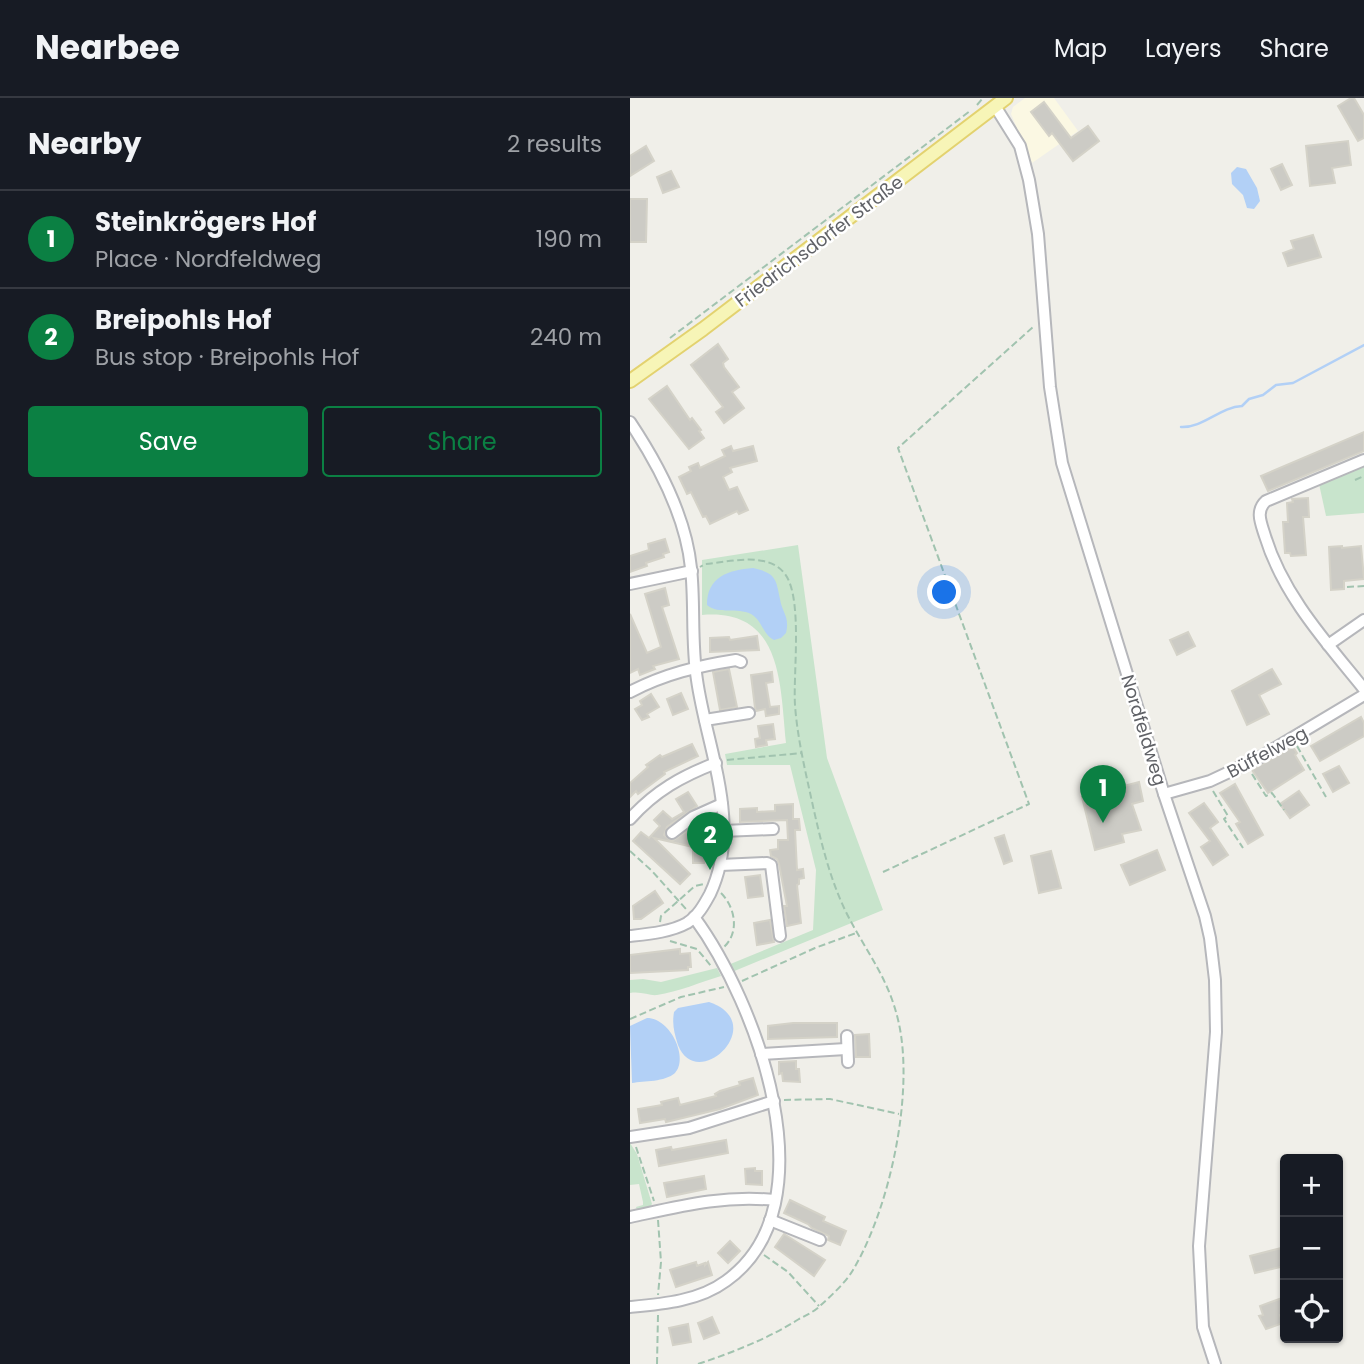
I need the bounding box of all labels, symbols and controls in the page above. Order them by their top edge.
text: Nearbee [35,24,180,71]
text: Map [1054,32,1107,65]
text: Layers [1145,32,1221,65]
text: Share [1259,32,1329,65]
text: Nearby [28,122,142,165]
text: 2 results [507,128,602,160]
street label: Friedrichsdorfer Straße [730,169,908,313]
text: Steinkrögers Hof [95,204,316,240]
text: 1 [47,223,55,255]
text: 190 m [536,223,602,255]
text: Place · Nordfeldweg [95,243,322,275]
text: Breipohls Hof [95,302,271,338]
text: 2 [44,321,58,353]
text: 240 m [530,321,602,353]
text: Bus stop · Breipohls Hof [95,341,359,373]
button: Save [28,406,308,477]
button: Share [322,406,602,477]
your location [927,575,961,609]
street label: Nordfeldweg [1115,671,1173,789]
street label: Büffelweg [1222,720,1312,784]
pin: 1 [1080,765,1126,823]
pin: 2 [687,812,733,870]
map controls [1280,1154,1343,1343]
button: + [1280,1154,1343,1217]
button: − [1280,1217,1343,1280]
button: locate [1280,1280,1343,1343]

